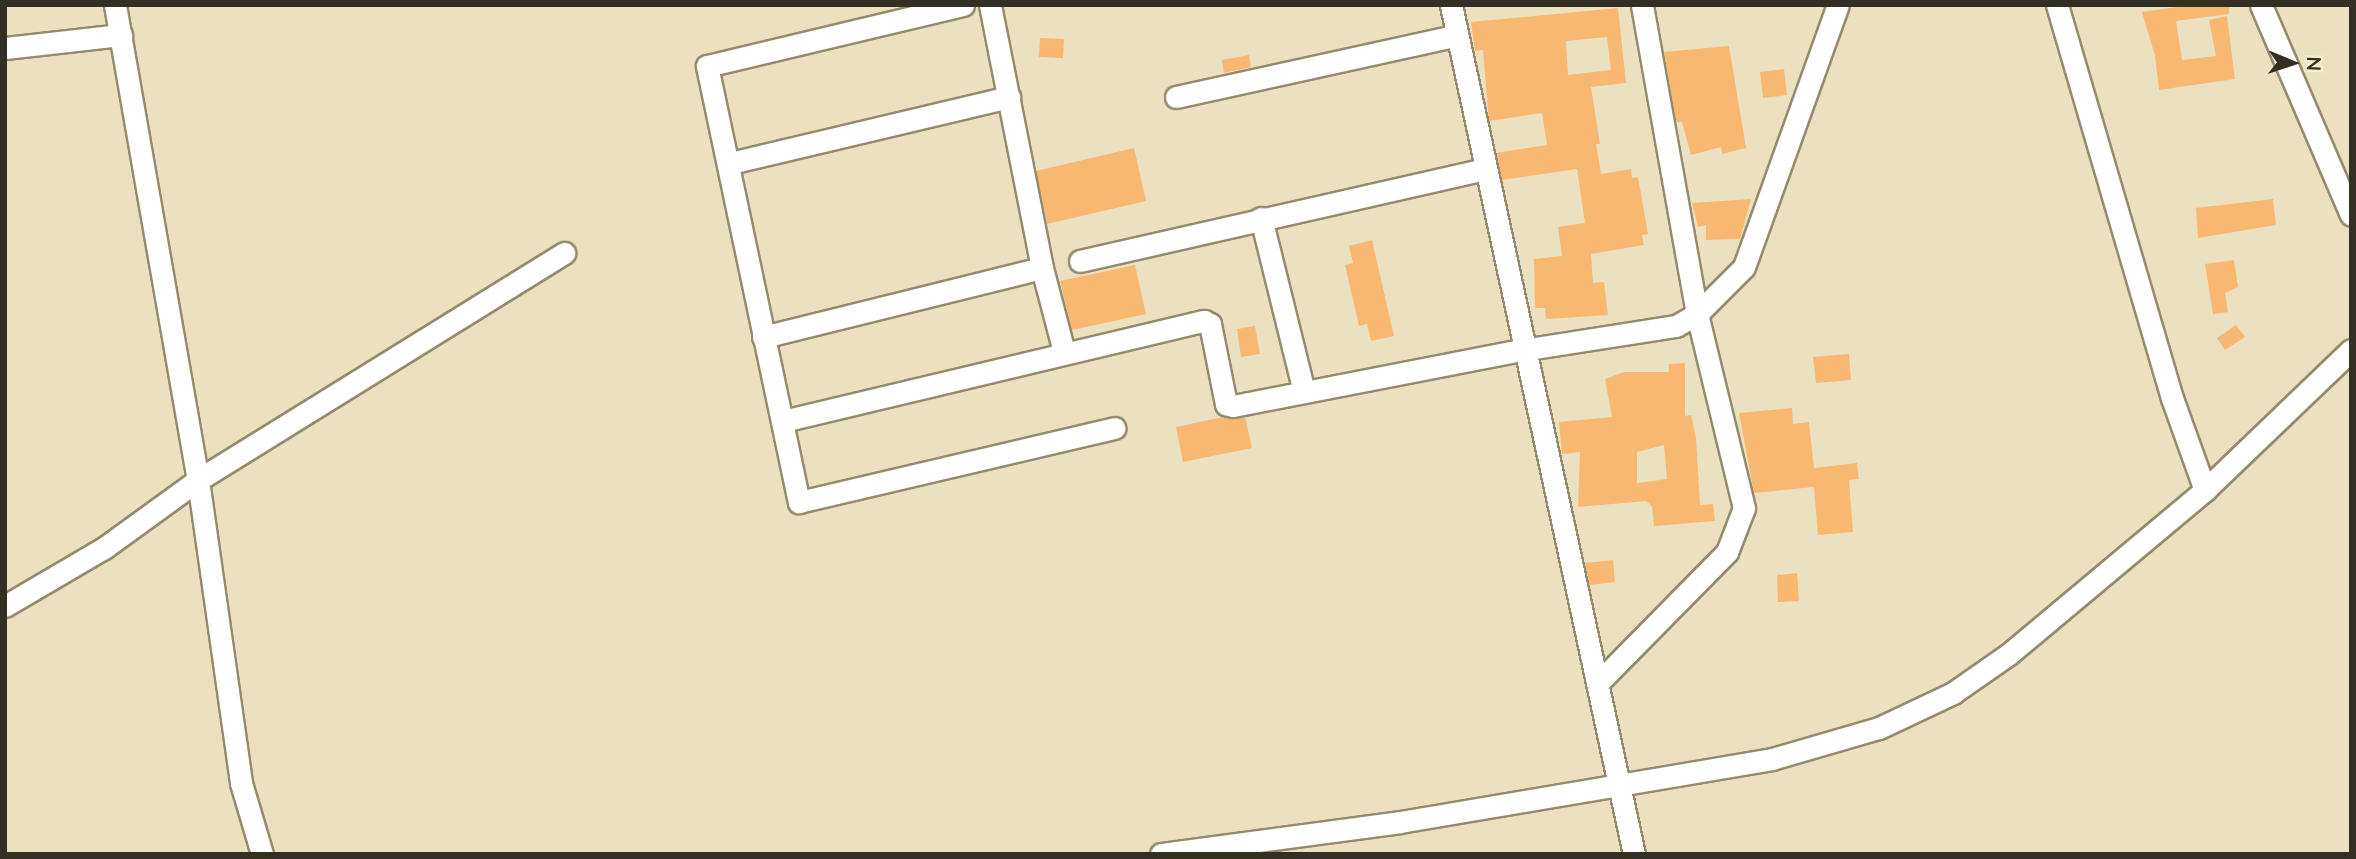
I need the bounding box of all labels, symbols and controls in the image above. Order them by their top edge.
north arrow [2258,28,2328,98]
text: N [2303,56,2326,71]

